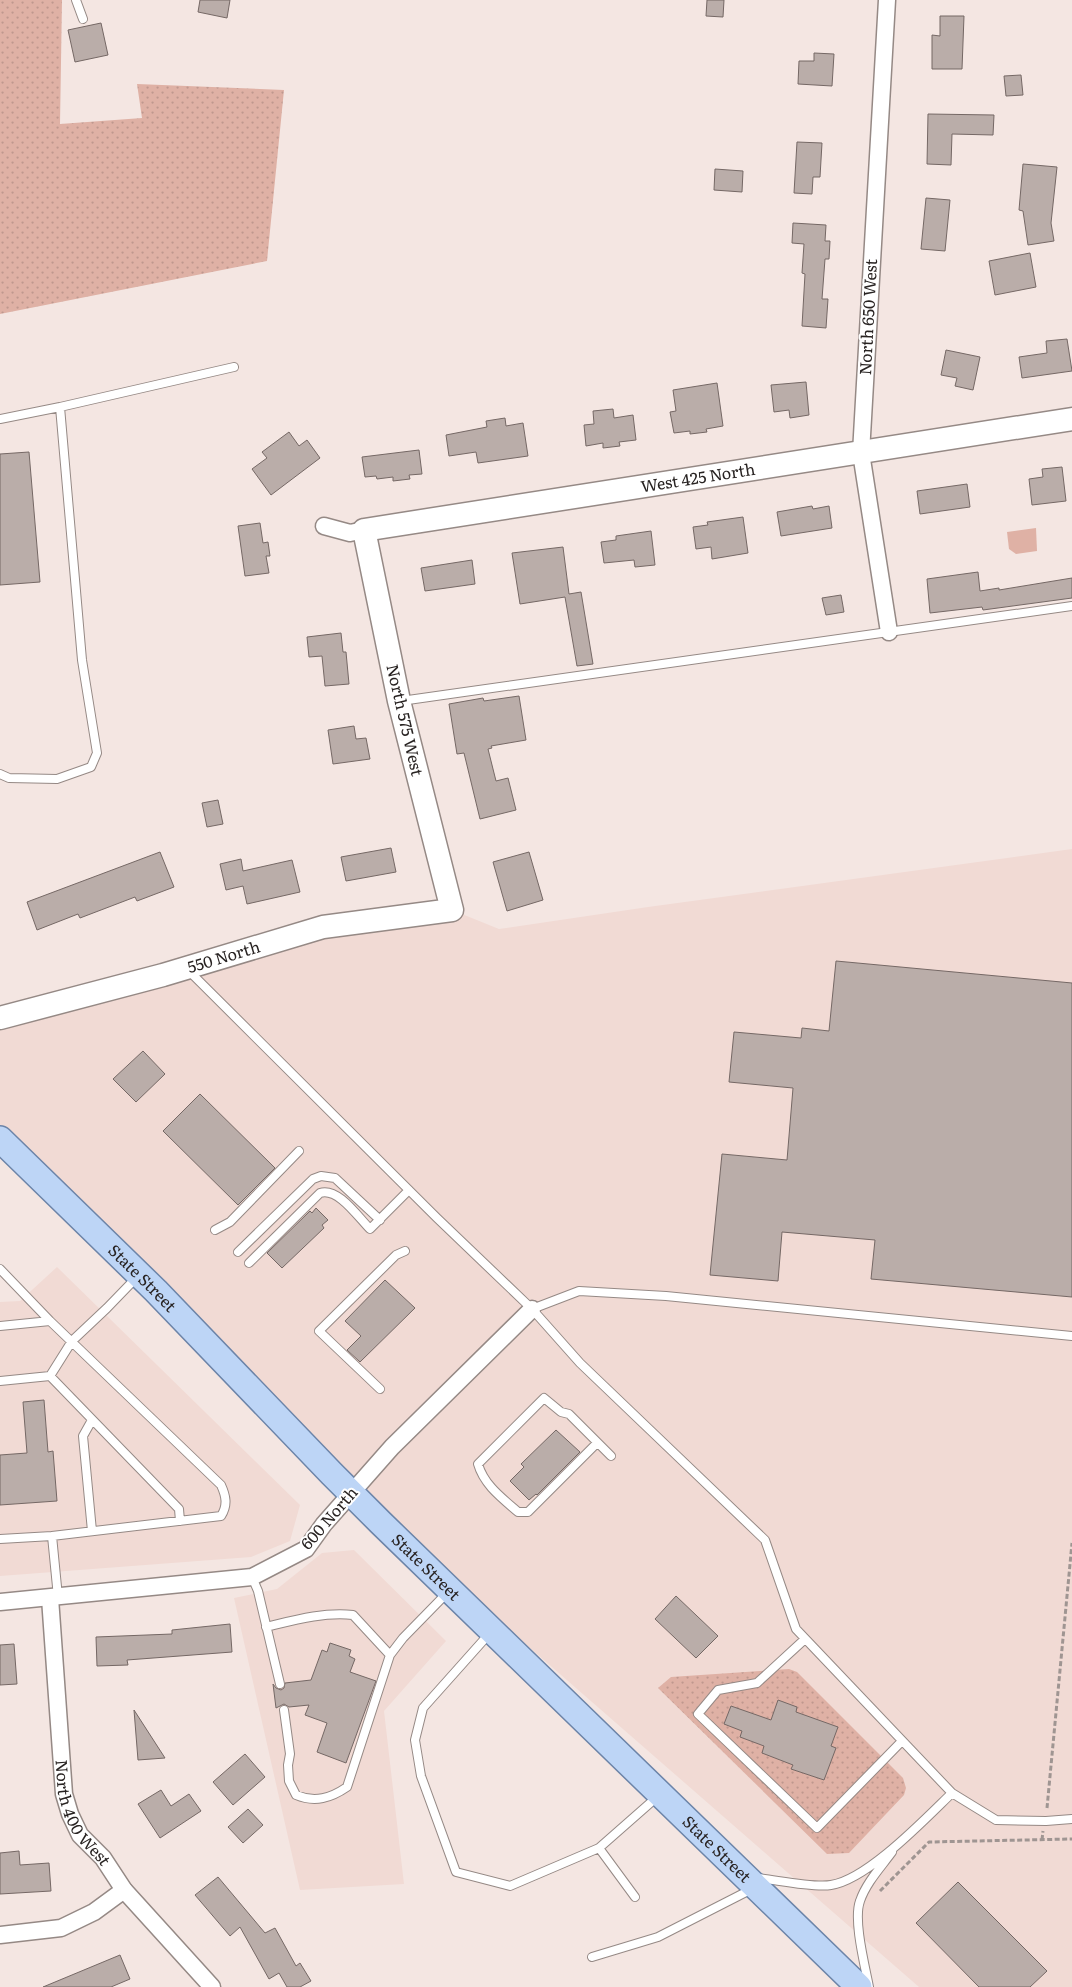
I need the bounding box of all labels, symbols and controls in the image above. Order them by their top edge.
street label: North 650 West [852,258,882,376]
street label: West 425 North [639,456,757,497]
street label: North 575 West [381,661,431,779]
street label: 550 North [184,933,263,978]
street label: State Street [103,1238,183,1317]
street label: 600 North [294,1480,363,1554]
street label: State Street [387,1527,467,1606]
street label: North 400 West [51,1759,118,1870]
street label: State Street [678,1809,758,1888]

